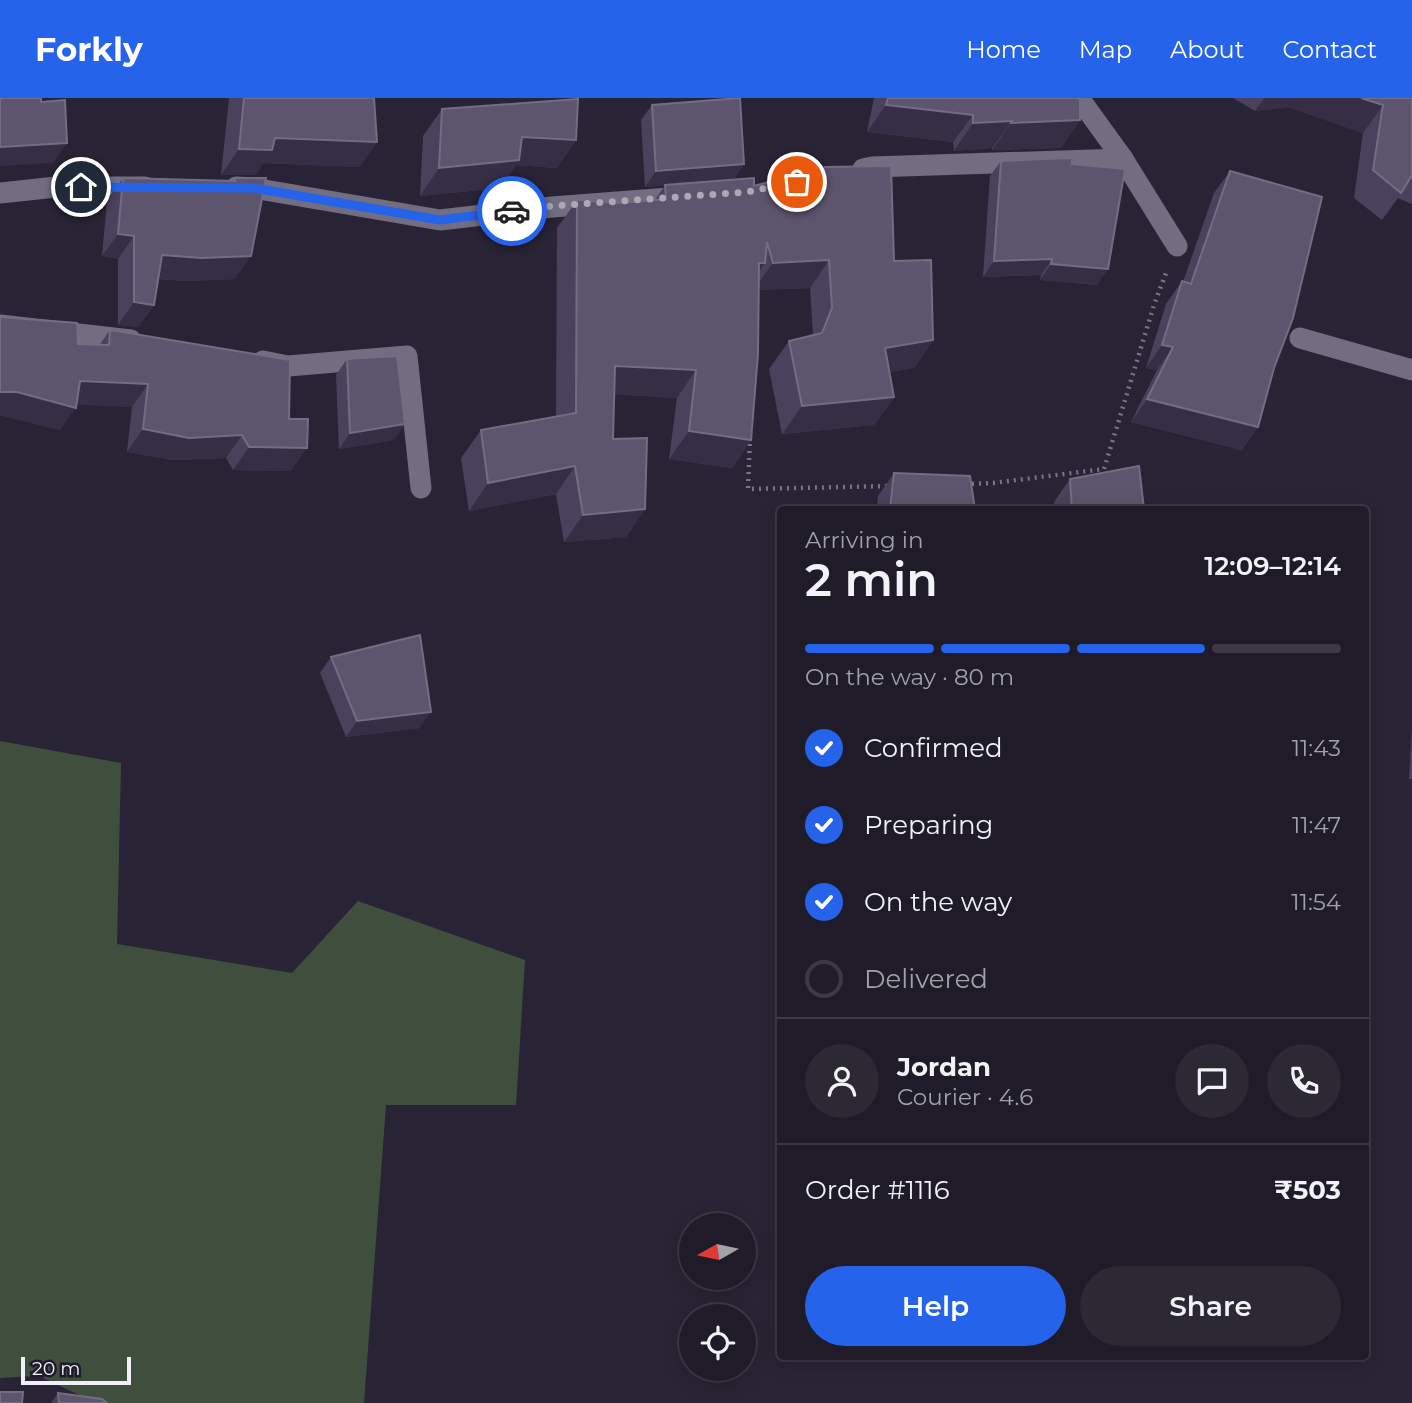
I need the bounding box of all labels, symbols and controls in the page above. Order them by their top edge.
text: Forkly [35,29,143,69]
text: Home [966,35,1041,64]
text: Map [1079,35,1132,64]
text: About [1170,35,1244,64]
text: Contact [1282,35,1377,64]
pin [767,152,827,212]
pin [51,157,111,217]
icon: bag [778,163,816,201]
icon: home [62,168,100,206]
courier [477,176,547,246]
icon: car [493,192,531,230]
text: Arriving in [805,526,924,554]
text: 12:09–12:14 [1204,550,1341,582]
text: 2 min [805,551,938,608]
text: On the way · 80 m [805,663,1014,691]
icon: check [805,729,843,767]
text: Confirmed [864,732,1003,764]
text: 11:43 [1292,734,1341,762]
icon: check [805,806,843,844]
text: Preparing [864,809,993,841]
text: 11:47 [1292,811,1341,839]
icon: check [805,883,843,921]
text: On the way [864,886,1012,918]
text: 11:54 [1291,888,1341,916]
text: Delivered [864,963,988,995]
button: person [805,1044,879,1118]
button: chat [1175,1044,1249,1118]
button: phone [1267,1044,1341,1118]
text: Jordan [897,1051,991,1083]
text: Courier · 4.6 [897,1083,1033,1111]
text: Order #1116 [805,1174,950,1206]
text: ₹503 [1274,1174,1341,1206]
north arrow [679,1213,756,1290]
map controls [679,1213,756,1381]
button: Help [805,1266,1066,1346]
button: Share [1080,1266,1341,1346]
button: locate [679,1304,756,1381]
scale bar [21,1354,131,1386]
text: 20 m [32,1357,80,1380]

